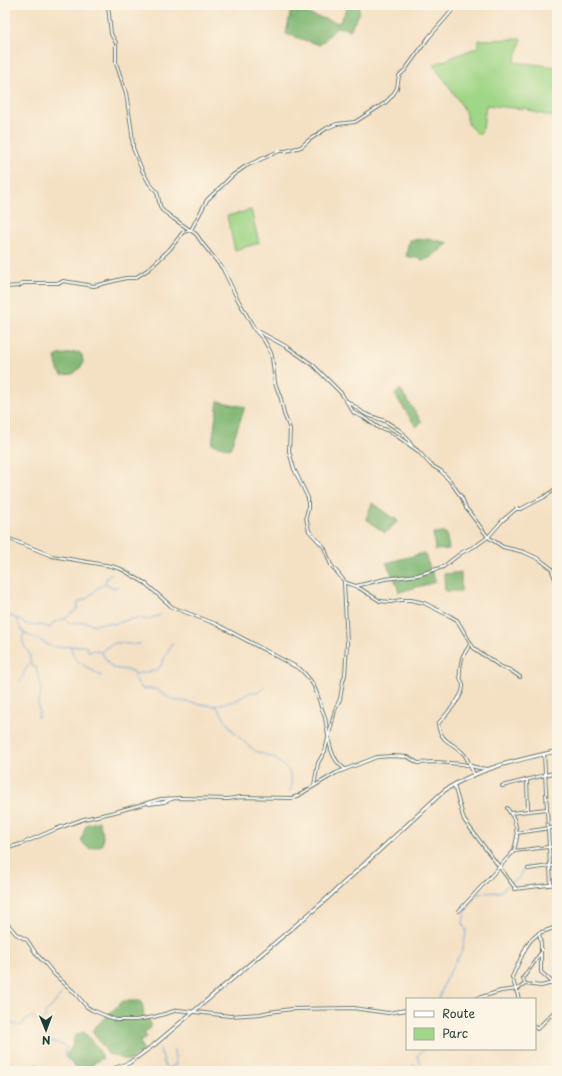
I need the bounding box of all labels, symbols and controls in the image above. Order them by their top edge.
legend [406,998,536,1050]
text: Route [442,1004,475,1022]
north arrow [26,1010,66,1050]
text: Parc [442,1024,468,1042]
text: N [41,1032,51,1049]

